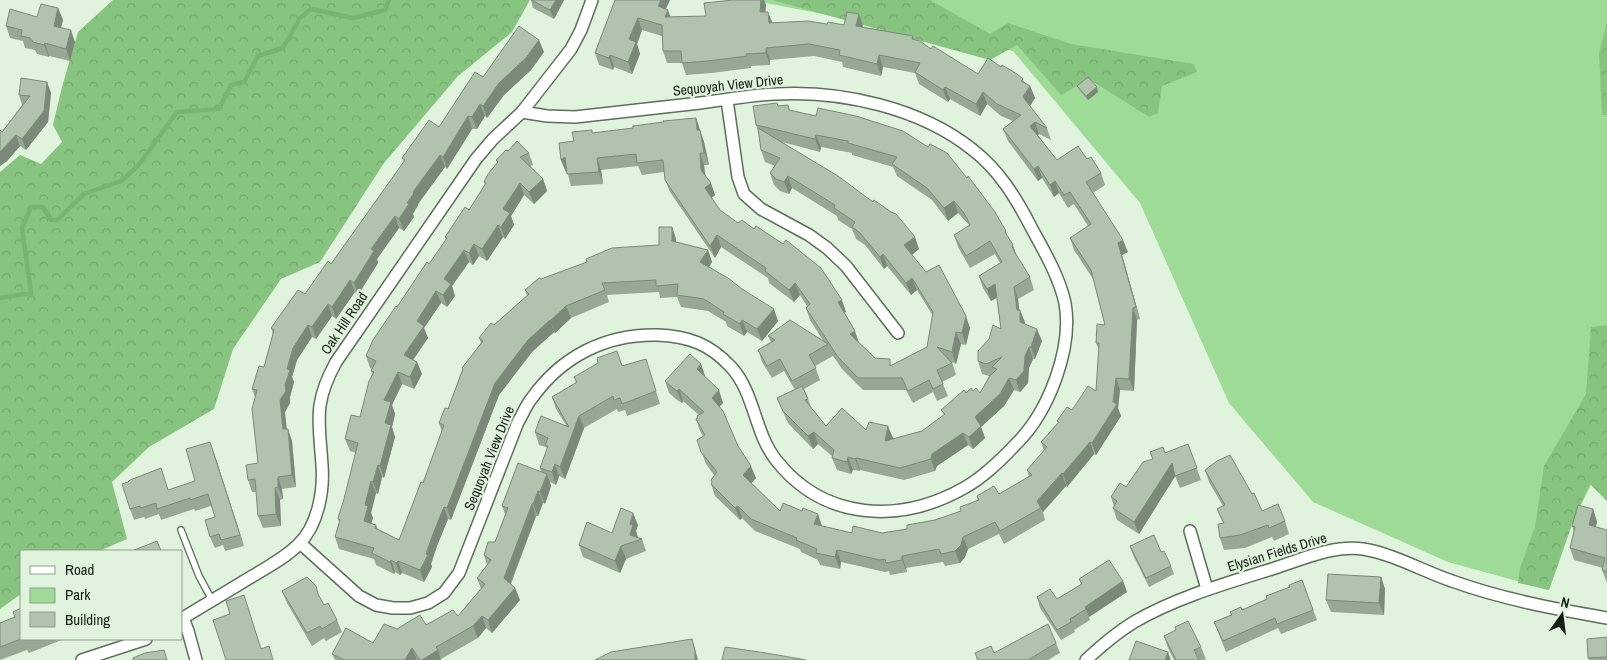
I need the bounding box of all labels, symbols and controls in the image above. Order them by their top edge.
street label: Sequoyah View Drive [672,70,784,100]
street label: Oak Hill Road [317,288,371,358]
street label: Sequoyah View Drive [460,403,518,513]
street label: Elysian Fields Drive [1225,528,1329,576]
legend [20,550,182,640]
text: Road [65,559,94,580]
text: Park [65,584,91,605]
north arrow [1537,590,1587,640]
text: N [1559,593,1571,612]
text: Building [65,609,110,630]

